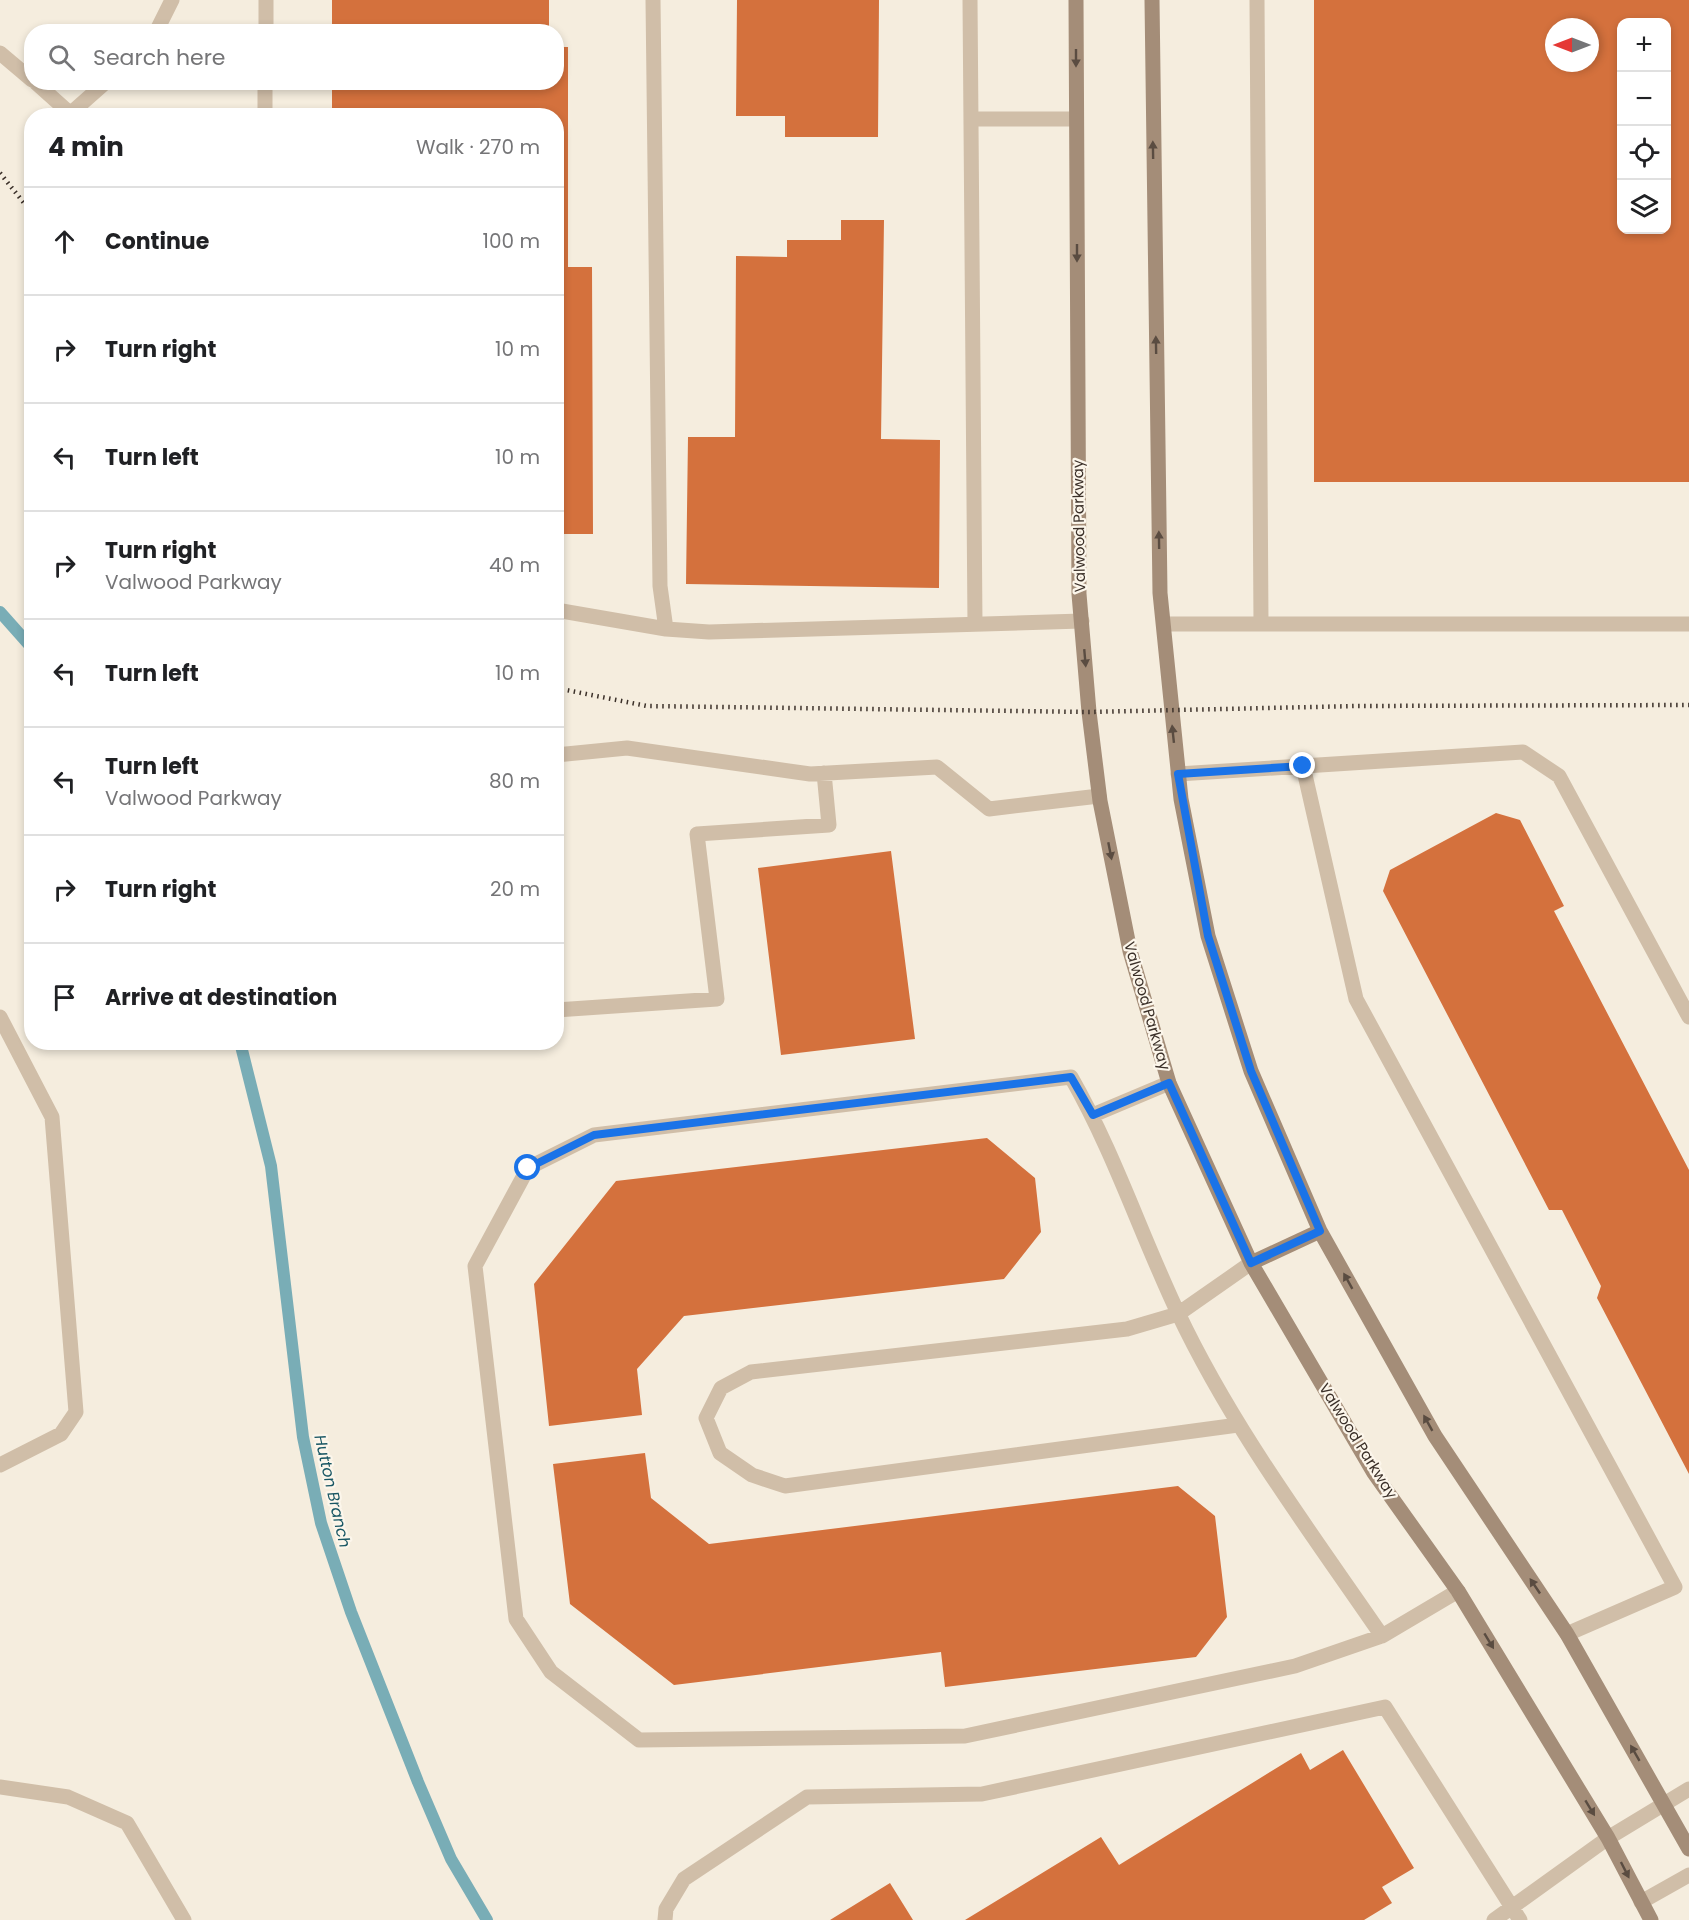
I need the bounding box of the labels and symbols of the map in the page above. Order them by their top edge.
north arrow [1545,18,1599,72]
one-way arrow [1071,49,1081,68]
one-way arrow [1148,141,1158,160]
one-way arrow [1072,244,1082,263]
one-way arrow [1151,336,1161,355]
street label: Valwood Parkway [1067,459,1090,593]
one-way arrow [1154,531,1164,550]
one-way arrow [1080,649,1090,668]
one-way arrow [1168,725,1178,744]
route end [1289,752,1315,778]
one-way arrow [1106,842,1115,861]
street label: Valwood Parkway [1119,939,1176,1073]
route start [514,1154,540,1180]
one-way arrow [1343,1273,1353,1290]
street label: Valwood Parkway [1314,1379,1403,1503]
one-way arrow [1422,1415,1433,1431]
water label: Hutton Branch [308,1433,357,1550]
one-way arrow [1530,1578,1541,1594]
one-way arrow [1483,1633,1494,1649]
one-way arrow [1630,1745,1641,1761]
one-way arrow [1584,1800,1595,1816]
one-way arrow [1620,1861,1629,1878]

